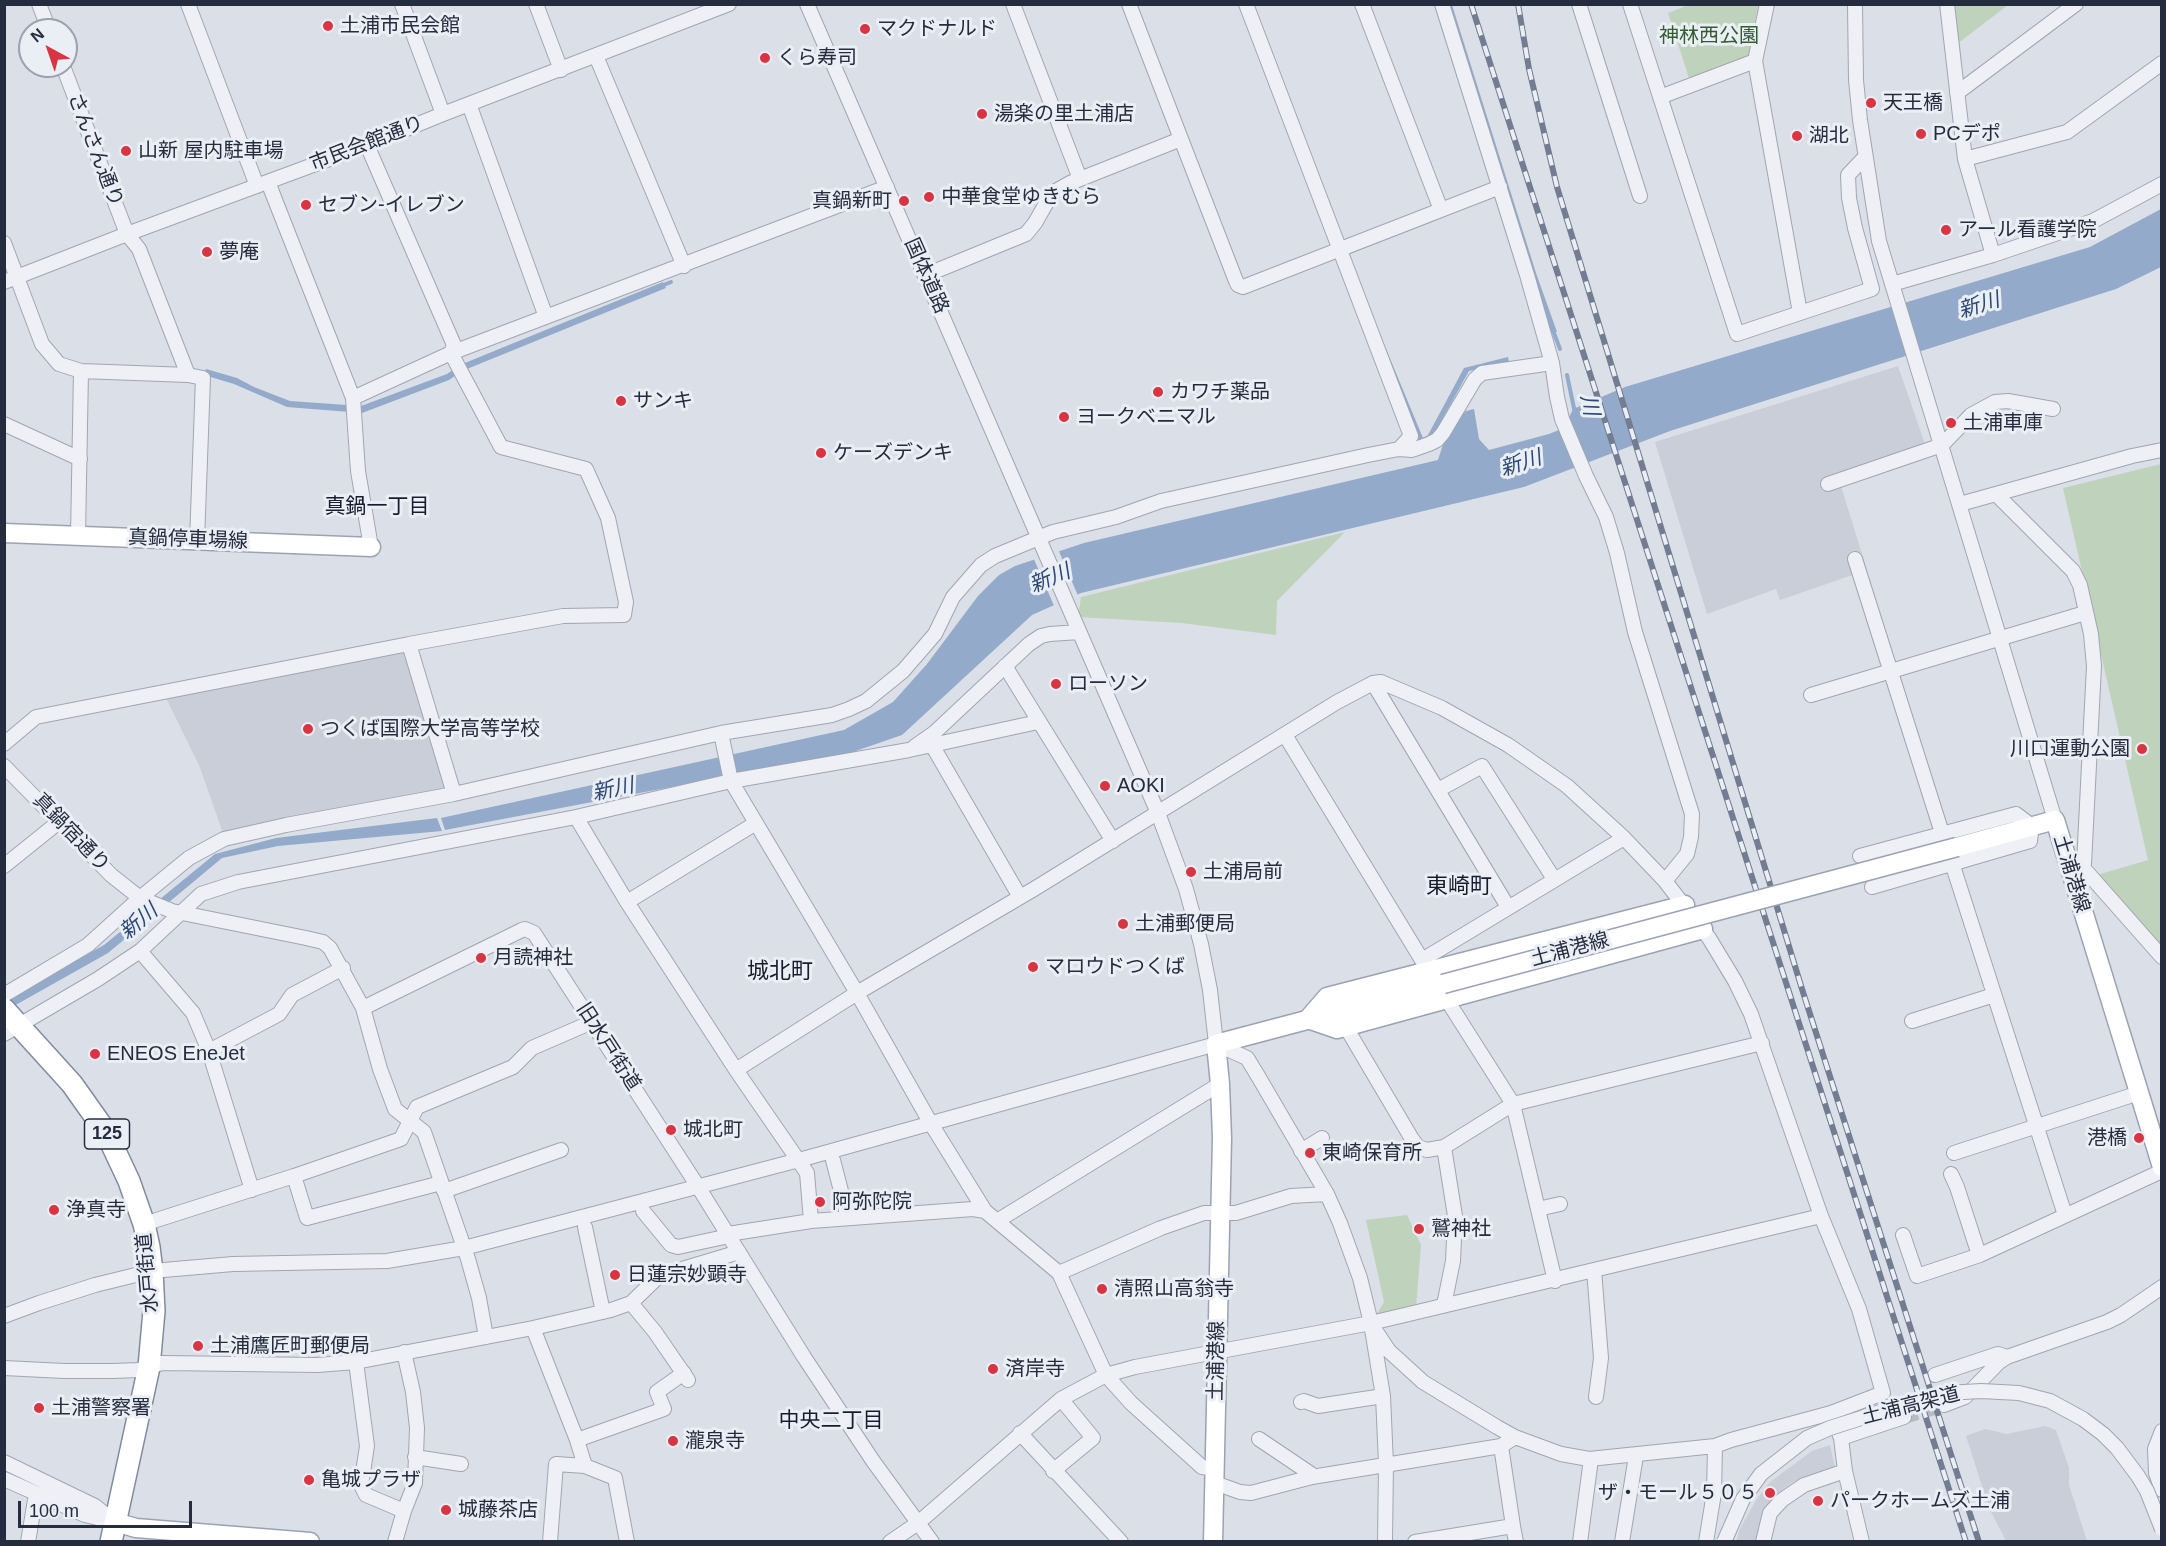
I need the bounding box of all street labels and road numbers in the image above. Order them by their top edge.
street label: さんさん通り [62,90,128,210]
street label: 市民会館通り [307,111,427,177]
street label: 国体道路 [899,235,953,317]
street label: 真鍋停車場線 [128,526,248,554]
street label: 真鍋宿通り [28,789,114,877]
street label: 土浦港線 [2048,832,2094,916]
street label: 土浦港線 [1528,928,1612,972]
street label: 旧水戸街道 [571,999,645,1095]
road number: 125 [84,1119,130,1149]
street label: 水戸街道 [133,1232,163,1314]
street label: 土浦港線 [1204,1321,1230,1401]
street label: 土浦高架道 [1860,1382,1962,1430]

